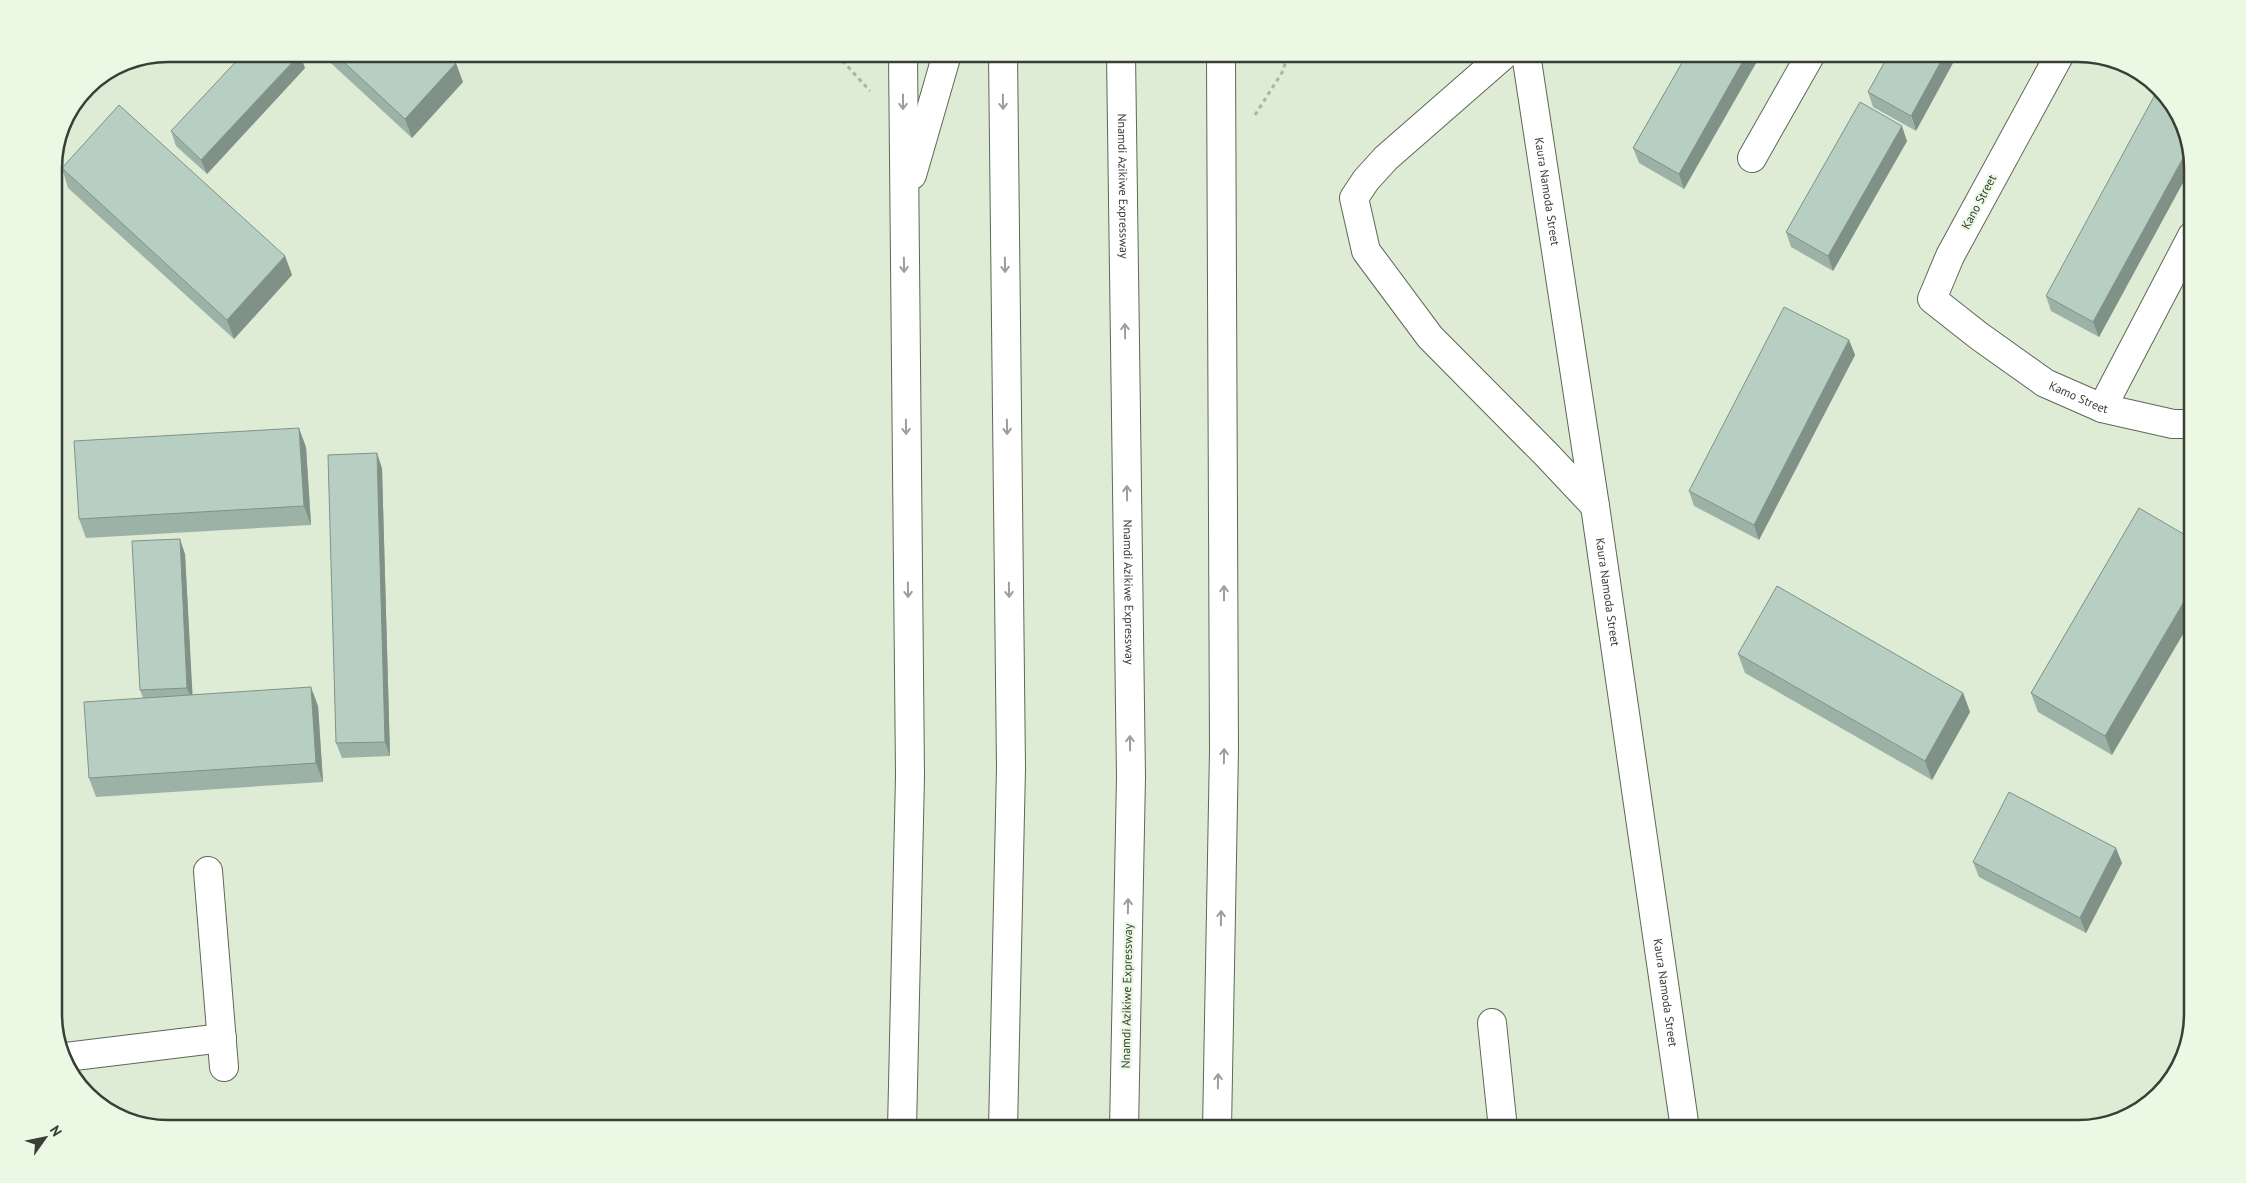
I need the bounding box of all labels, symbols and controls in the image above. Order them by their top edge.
one-way arrow [898,94,908,110]
one-way arrow [998,94,1008,110]
street label: Nnamdi Azikiwe Expressway [1115,113,1132,259]
street label: Kaura Namoda Street [1532,136,1563,246]
street label: Kano Street [1958,172,1999,232]
one-way arrow [899,256,909,273]
one-way arrow [1000,256,1010,273]
one-way arrow [1120,323,1130,339]
street label: Kamo Street [2047,378,2109,416]
one-way arrow [901,419,911,435]
one-way arrow [1002,419,1012,435]
one-way arrow [1122,485,1132,502]
street label: Nnamdi Azikiwe Expressway [1120,519,1137,665]
street label: Kaura Namoda Street [1593,537,1623,647]
one-way arrow [903,582,913,598]
one-way arrow [1004,582,1014,598]
one-way arrow [1219,585,1228,601]
one-way arrow [1125,735,1135,752]
one-way arrow [1219,748,1229,764]
one-way arrow [1123,898,1133,914]
one-way arrow [1216,910,1226,926]
street label: Nnamdi Azikiwe Expressway [1118,923,1135,1069]
street label: Kaura Namoda Street [1651,938,1681,1048]
one-way arrow [1213,1073,1223,1089]
north arrow [20,1113,70,1163]
text: N [46,1122,66,1140]

